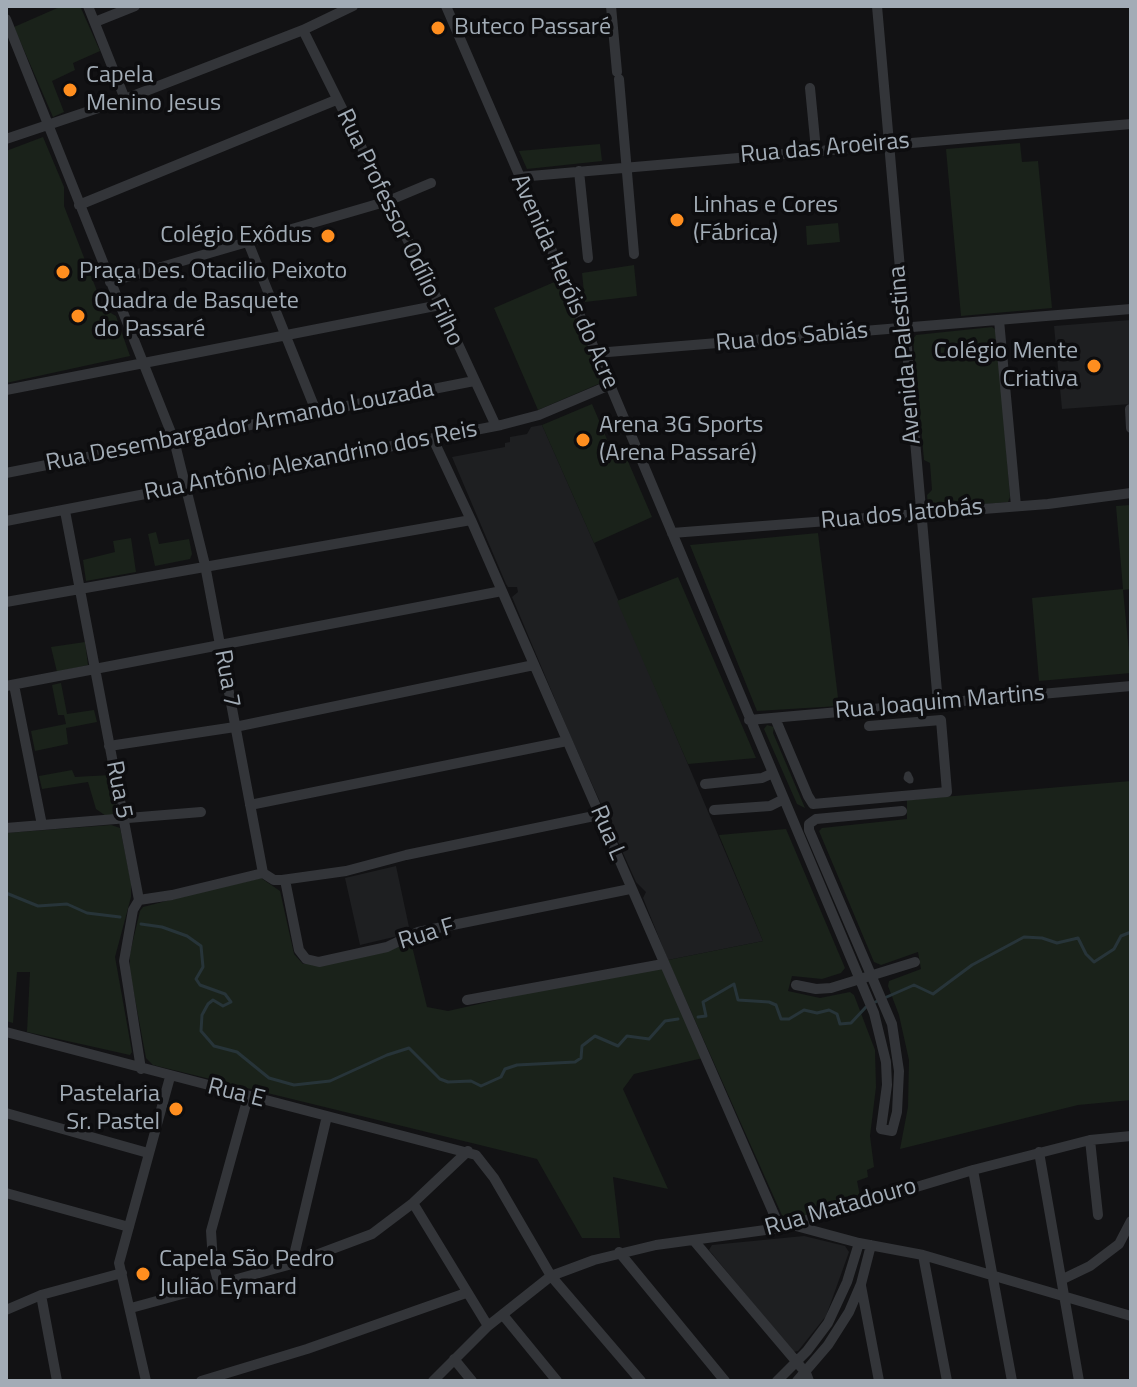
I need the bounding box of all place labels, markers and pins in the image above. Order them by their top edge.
place label: Buteco Passaré [454,14,611,42]
marker: Buteco Passaré [429,19,447,37]
place label: Capela Menino Jesus [86,62,221,118]
marker: Capela Menino Jesus [61,81,79,99]
place label: Linhas e Cores (Fábrica) [693,192,838,248]
marker: Linhas e Cores (Fábrica) [668,211,686,229]
place label: Colégio Exôdus [160,222,312,250]
marker: Colégio Exôdus [319,227,337,245]
place label: Praça Des. Otacilio Peixoto [79,258,347,286]
marker: Praça Des. Otacilio Peixoto [54,263,72,281]
place label: Quadra de Basquete do Passaré [94,288,299,344]
marker: Quadra de Basquete do Passaré [69,307,87,325]
place label: Colégio Mente Criativa [934,338,1078,394]
marker: Colégio Mente Criativa [1085,357,1103,375]
place label: Arena 3G Sports (Arena Passaré) [599,412,763,468]
marker: Arena 3G Sports (Arena Passaré) [574,431,592,449]
place label: Pastelaria Sr. Pastel [59,1081,160,1137]
marker: Pastelaria Sr. Pastel [167,1100,185,1118]
place label: Capela São Pedro Julião Eymard [159,1246,334,1302]
marker: Capela São Pedro Julião Eymard [134,1265,152,1283]

